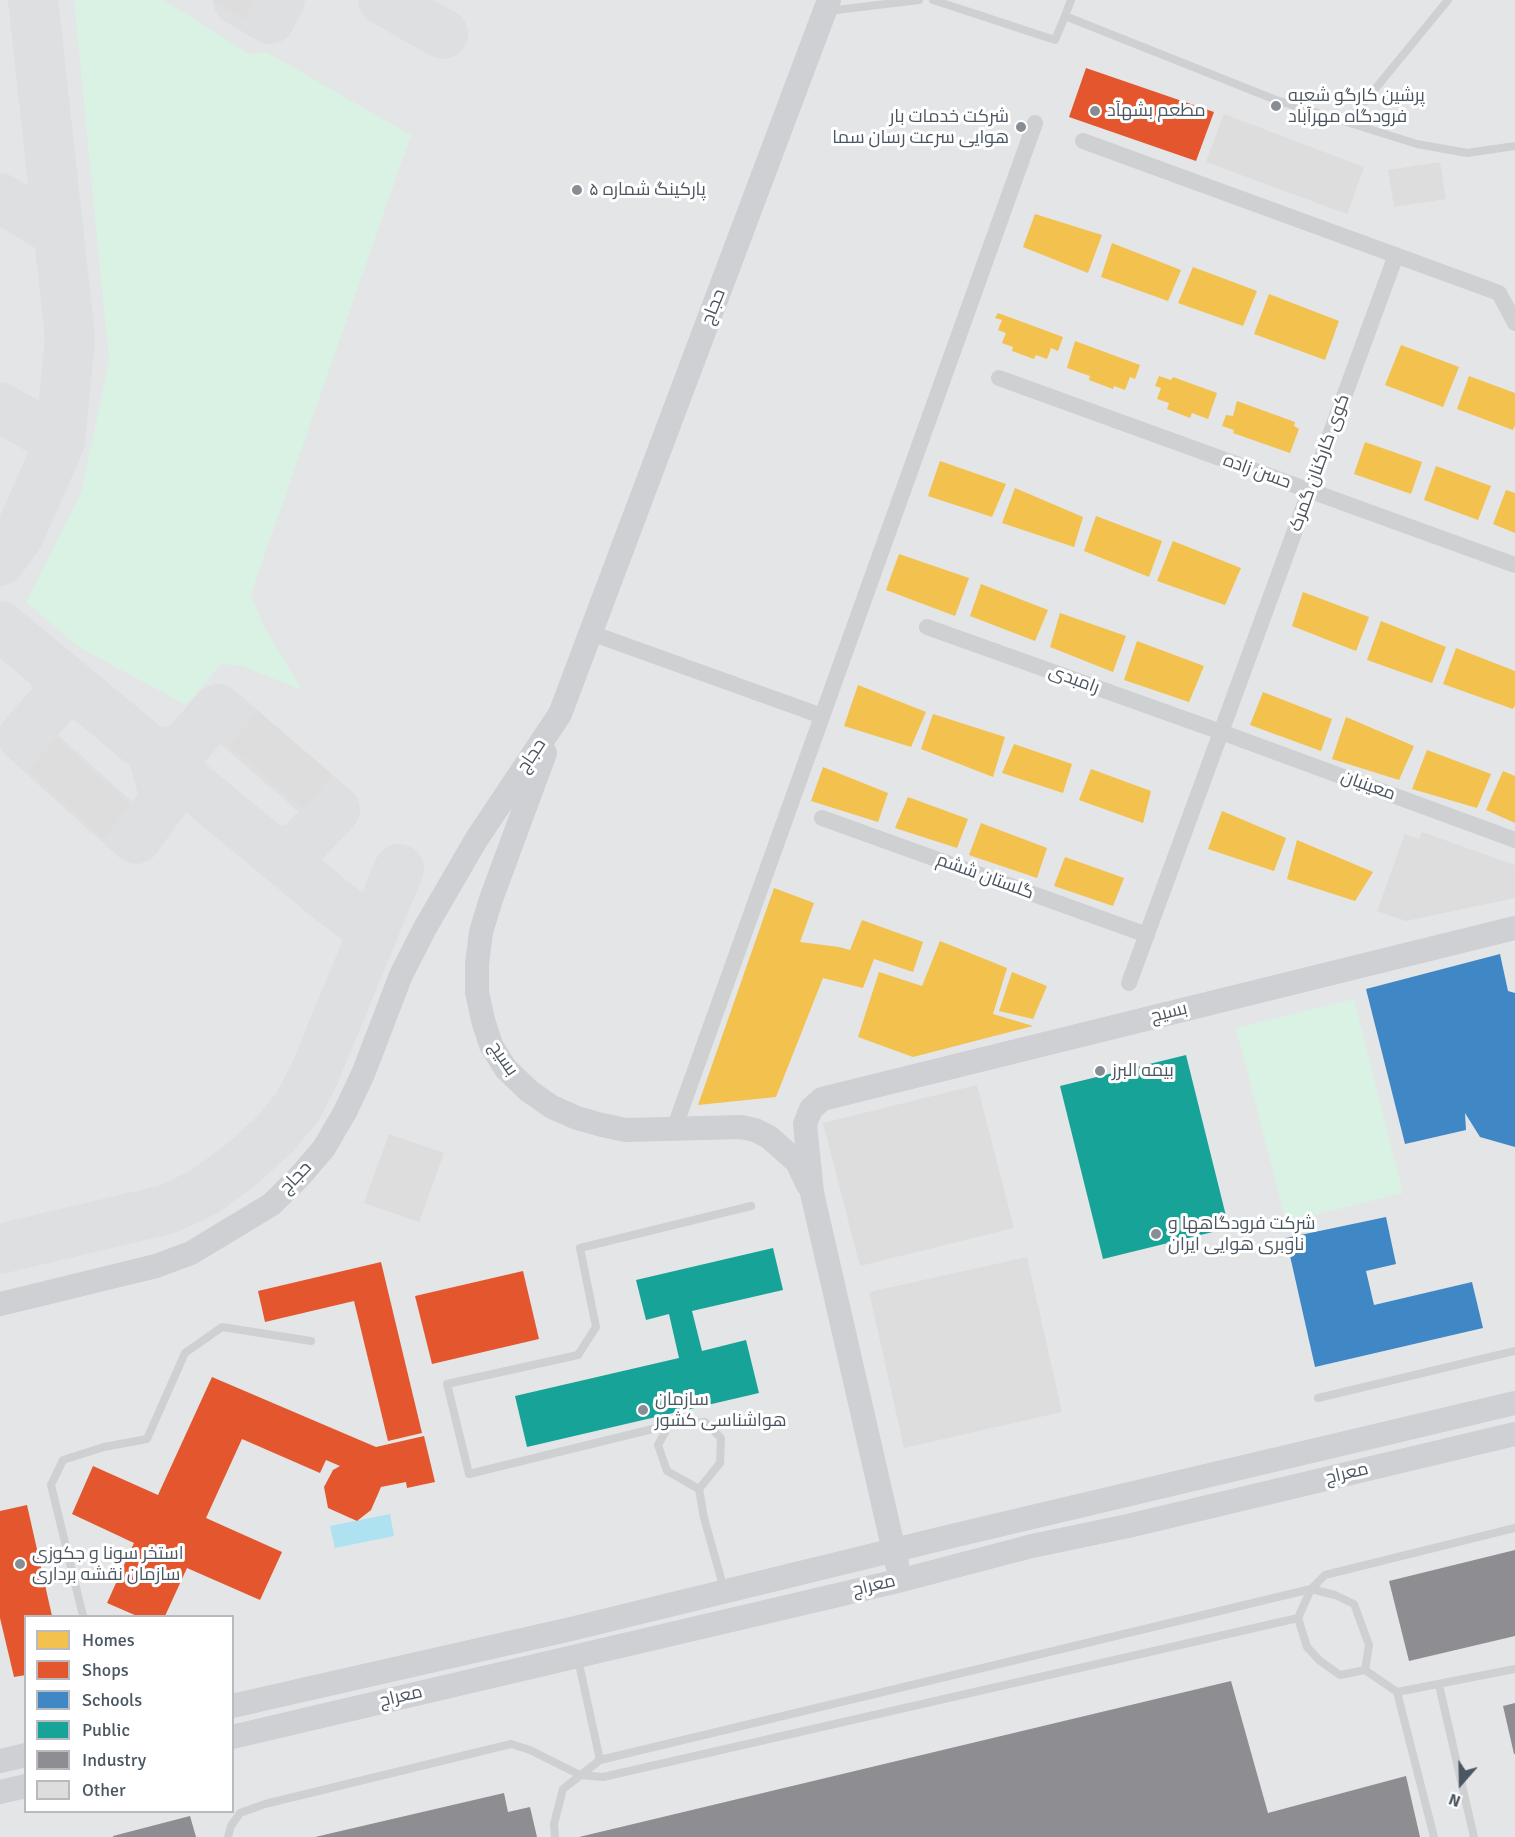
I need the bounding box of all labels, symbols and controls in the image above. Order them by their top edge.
place label: پرشین کارگو شعبه فرودگاه مهرآباد [1288,85,1425,128]
marker: پرشین کارگو شعبه فرودگاه مهرآباد [1269,99,1283,113]
place label: مطعم بشهآد [1107,100,1205,122]
marker: مطعم بشهآد [1088,104,1102,118]
place label: شرکت خدمات بار هوایی سرعت رسان سما [832,106,1009,148]
marker: شرکت خدمات بار هوایی سرعت رسان سما [1014,120,1028,134]
place label: پارکینگ شماره ۵ [589,179,706,201]
marker: پارکینگ شماره ۵ [570,183,584,197]
street label: حجاج [697,286,731,328]
street label: کوی کارکنان گمرک [1285,391,1355,535]
street label: حسن زاده [1220,450,1294,494]
street label: رامبدی [1046,661,1102,699]
street label: حجاج [513,735,551,777]
street label: معینیان [1338,766,1398,806]
street label: گلستان ششم [933,849,1037,905]
street label: بسیج [1148,998,1190,1028]
street label: بسیج [484,1038,522,1080]
place label: بیمه البرز [1112,1060,1174,1082]
marker: بیمه البرز [1093,1064,1107,1078]
street label: حجاج [276,1157,316,1199]
place label: شرکت فرودگاهها و ناوبری هوایی ایران [1168,1213,1315,1256]
marker: شرکت فرودگاهها و ناوبری هوایی ایران [1149,1227,1163,1241]
place label: سازمان هواشناسی کشور [655,1389,787,1432]
marker: سازمان هواشناسی کشور [636,1403,650,1417]
street label: معراج [1323,1459,1371,1489]
place label: استخر سونا و جکوزی سازمان نقشه برداری [32,1543,183,1586]
marker: استخر سونا و جکوزی سازمان نقشه برداری [13,1557,27,1571]
street label: معراج [850,1571,898,1601]
legend [24,1615,234,1813]
text: Homes [82,1629,135,1651]
text: Shops [82,1659,129,1681]
street label: معراج [377,1682,425,1712]
text: Schools [82,1689,142,1711]
text: Public [82,1719,130,1741]
text: Industry [82,1749,146,1771]
north arrow [1431,1753,1491,1813]
text: Other [82,1779,126,1801]
text: N [1446,1789,1464,1811]

